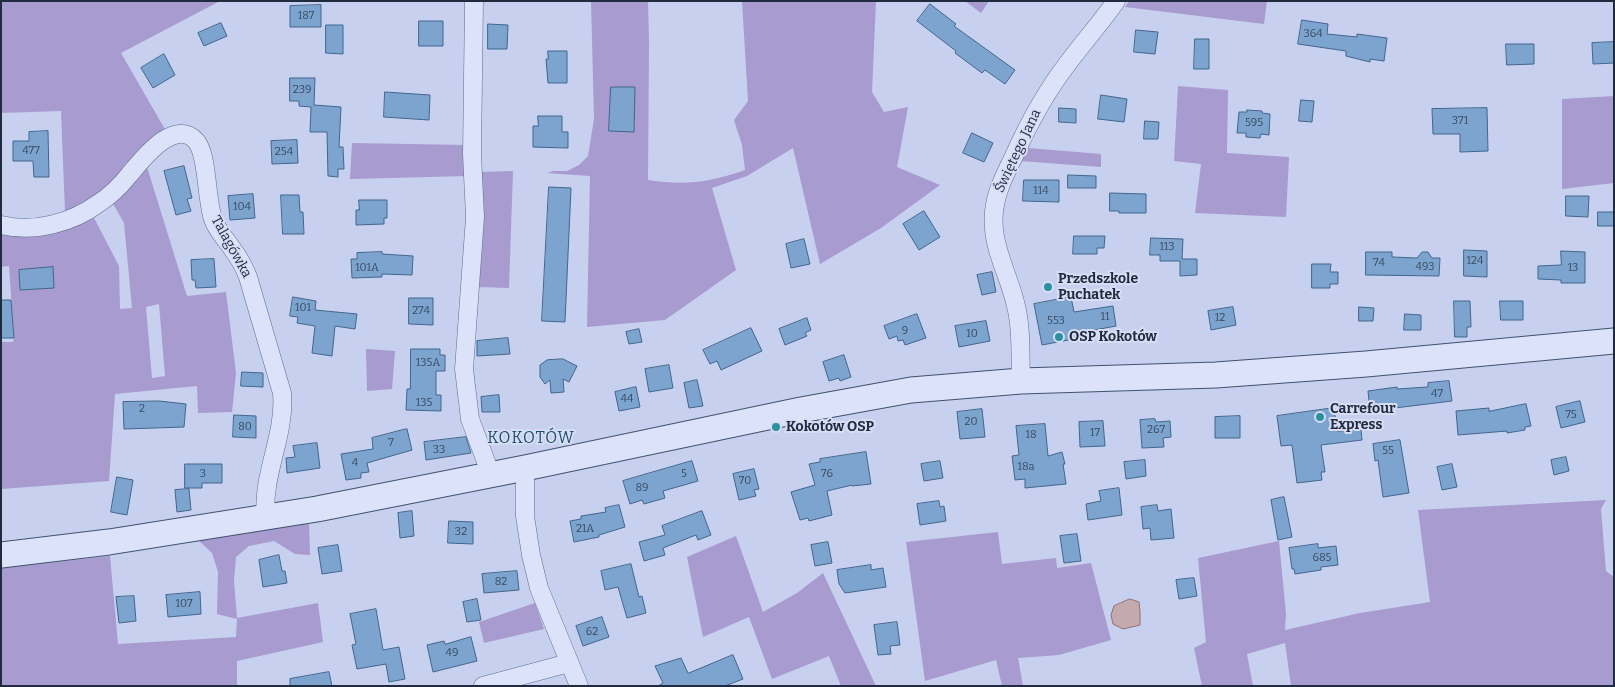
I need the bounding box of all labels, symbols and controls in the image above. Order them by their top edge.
house number: 187 [298,9,314,23]
house number: 364 [1303,27,1323,41]
house number: 239 [293,83,311,97]
street label: Świętego Jana [991,107,1045,195]
house number: 371 [1452,114,1468,128]
house number: 595 [1245,116,1263,130]
house number: 477 [22,144,40,158]
house number: 254 [275,145,293,159]
house number: 114 [1033,184,1049,198]
house number: 104 [233,200,251,214]
street label: Talagówka [207,213,255,281]
house number: 113 [1159,240,1175,254]
house number: 124 [1467,254,1483,268]
house number: 74 [1373,256,1385,270]
house number: 493 [1416,260,1434,274]
house number: 101A [355,261,379,275]
house number: 13 [1568,261,1578,275]
place label: Przedszkole Puchatek [1058,271,1138,304]
marker: Przedszkole Puchatek [1042,281,1054,293]
house number: 101 [295,301,311,315]
house number: 274 [412,304,430,318]
house number: 11 [1101,310,1109,324]
house number: 12 [1215,311,1225,325]
house number: 553 [1047,314,1065,328]
house number: 9 [902,324,908,338]
house number: 10 [966,327,978,341]
place label: OSP Kokotów [1069,329,1157,345]
marker: OSP Kokotów [1053,331,1065,343]
house number: 135A [416,356,440,370]
house number: 47 [1431,387,1443,401]
house number: 44 [621,392,633,406]
house number: 135 [416,396,432,410]
place label: Carrefour Express [1330,401,1396,434]
house number: 2 [139,402,145,416]
house number: 75 [1565,408,1577,422]
marker: Carrefour Express [1314,411,1326,423]
house number: 20 [964,415,978,429]
place label: Kokotów OSP [786,419,874,435]
house number: 80 [238,420,252,434]
marker: Kokotów OSP [770,421,782,433]
house number: 267 [1147,423,1165,437]
house number: 17 [1090,426,1100,440]
house number: 18 [1025,428,1037,442]
district label: KOKOTÓW [486,429,576,449]
house number: 7 [388,436,394,450]
house number: 33 [433,443,445,457]
house number: 55 [1382,444,1394,458]
house number: 4 [352,456,358,470]
house number: 18a [1018,460,1034,474]
house number: 3 [200,467,206,481]
house number: 5 [681,467,687,481]
house number: 76 [821,467,833,481]
house number: 70 [739,474,751,488]
house number: 89 [635,481,649,495]
house number: 21A [576,522,594,536]
house number: 32 [455,525,467,539]
house number: 685 [1313,551,1331,565]
house number: 82 [495,575,507,589]
house number: 107 [175,597,193,611]
house number: 62 [586,625,598,639]
house number: 49 [446,646,458,660]

